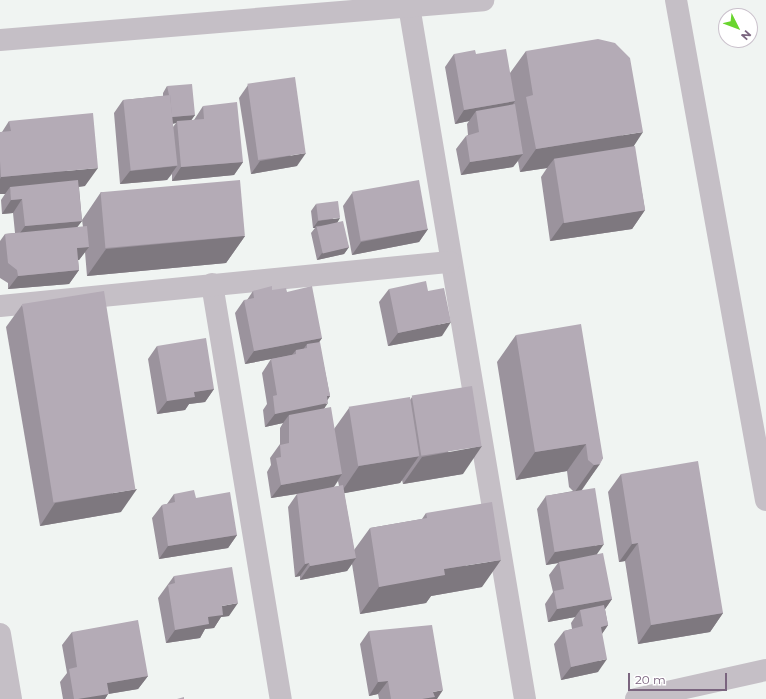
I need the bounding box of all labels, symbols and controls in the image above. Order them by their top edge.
north arrow [718,8,758,48]
text: N [738,27,754,43]
scale bar [630,665,729,691]
text: 20 m [635,672,666,687]

